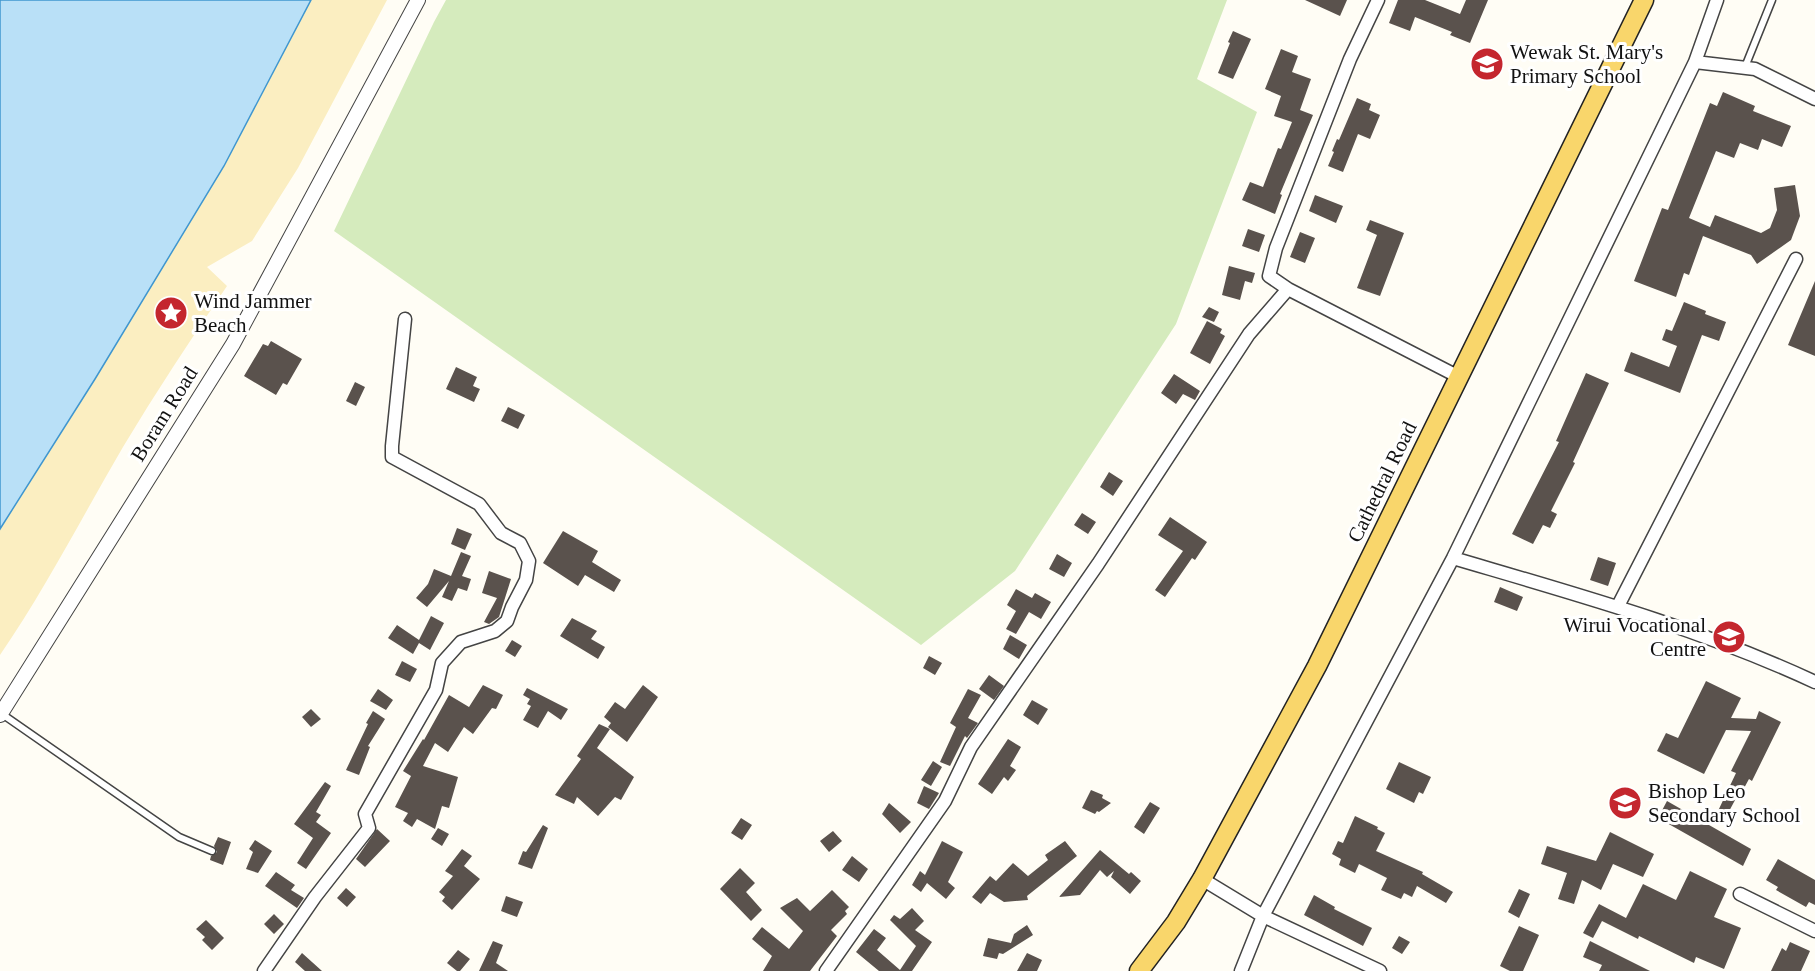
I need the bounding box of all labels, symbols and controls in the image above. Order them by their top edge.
place label: Wewak St. Mary's Primary School [1510,40,1663,88]
school or university icon: Wewak St. Mary's Primary School [1469,46,1505,82]
place label: Wind Jammer Beach [194,289,312,337]
place icon: Wind Jammer Beach [153,295,189,331]
street label: Boram Road [126,362,203,466]
street label: Cathedral Road [1342,417,1422,546]
place label: Wirui Vocational Centre [1564,613,1706,661]
school or university icon: Wirui Vocational Centre [1711,619,1747,655]
place label: Bishop Leo Secondary School [1648,779,1800,827]
school or university icon: Bishop Leo Secondary School [1607,785,1643,821]

